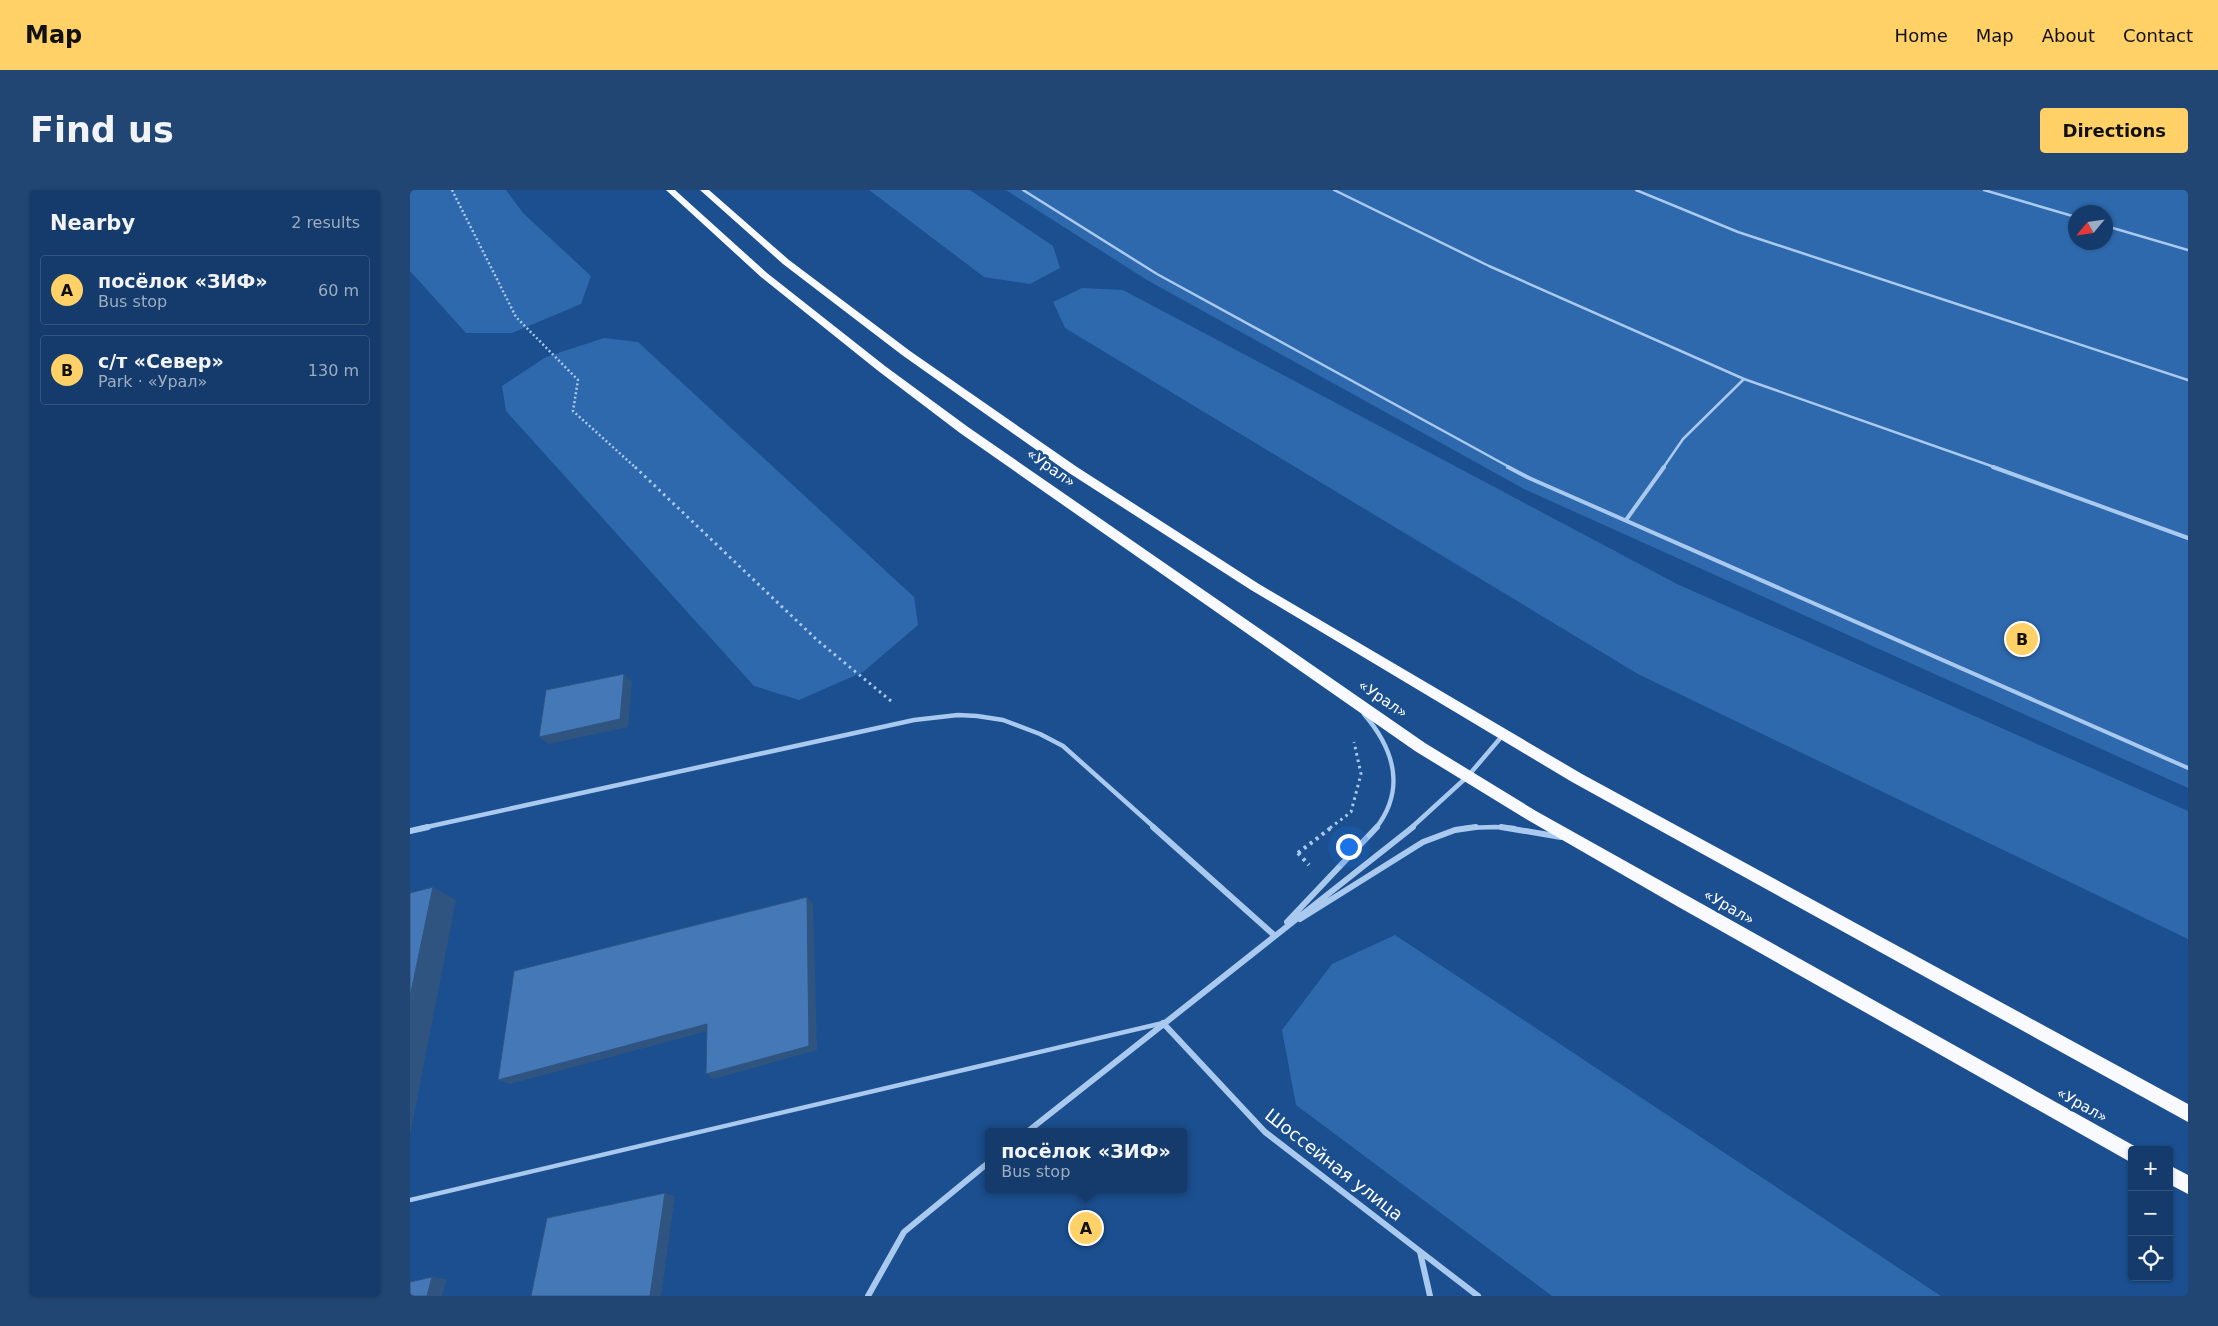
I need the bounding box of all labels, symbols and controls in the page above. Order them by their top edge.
text: Map [25,21,82,49]
text: Home [1895,25,1948,46]
text: Map [1976,25,2014,46]
text: About [2042,25,2095,46]
text: Contact [2123,25,2193,46]
button: Directions [2040,108,2188,153]
text: Find us [30,110,174,150]
north arrow [2068,205,2113,250]
text: Nearby [50,211,135,235]
text: 2 results [291,213,360,232]
text: посёлок «ЗИФ» [98,270,268,292]
text: A [61,281,73,300]
text: 60 m [318,281,359,300]
text: Bus stop [98,292,167,311]
text: с/т «Север» [98,350,224,372]
text: B [61,361,73,380]
text: 130 m [308,361,359,380]
text: Park · «Урал» [98,372,207,391]
street label: «Урал» [1023,445,1079,491]
pin: B [2006,620,2038,658]
street label: «Урал» [1355,676,1411,722]
your location [1336,834,1362,860]
street label: «Урал» [1700,885,1758,929]
street label: «Урал» [2053,1084,2111,1126]
street label: Шоссейная улица [1261,1104,1407,1225]
popup [985,1128,1187,1193]
text: посёлок «ЗИФ» [1001,1140,1171,1162]
map controls [2128,1146,2173,1281]
button: + [2128,1146,2173,1191]
text: Bus stop [1001,1162,1070,1181]
button: − [2128,1191,2173,1236]
pin: A [1070,1209,1102,1247]
button: locate [2128,1236,2173,1281]

